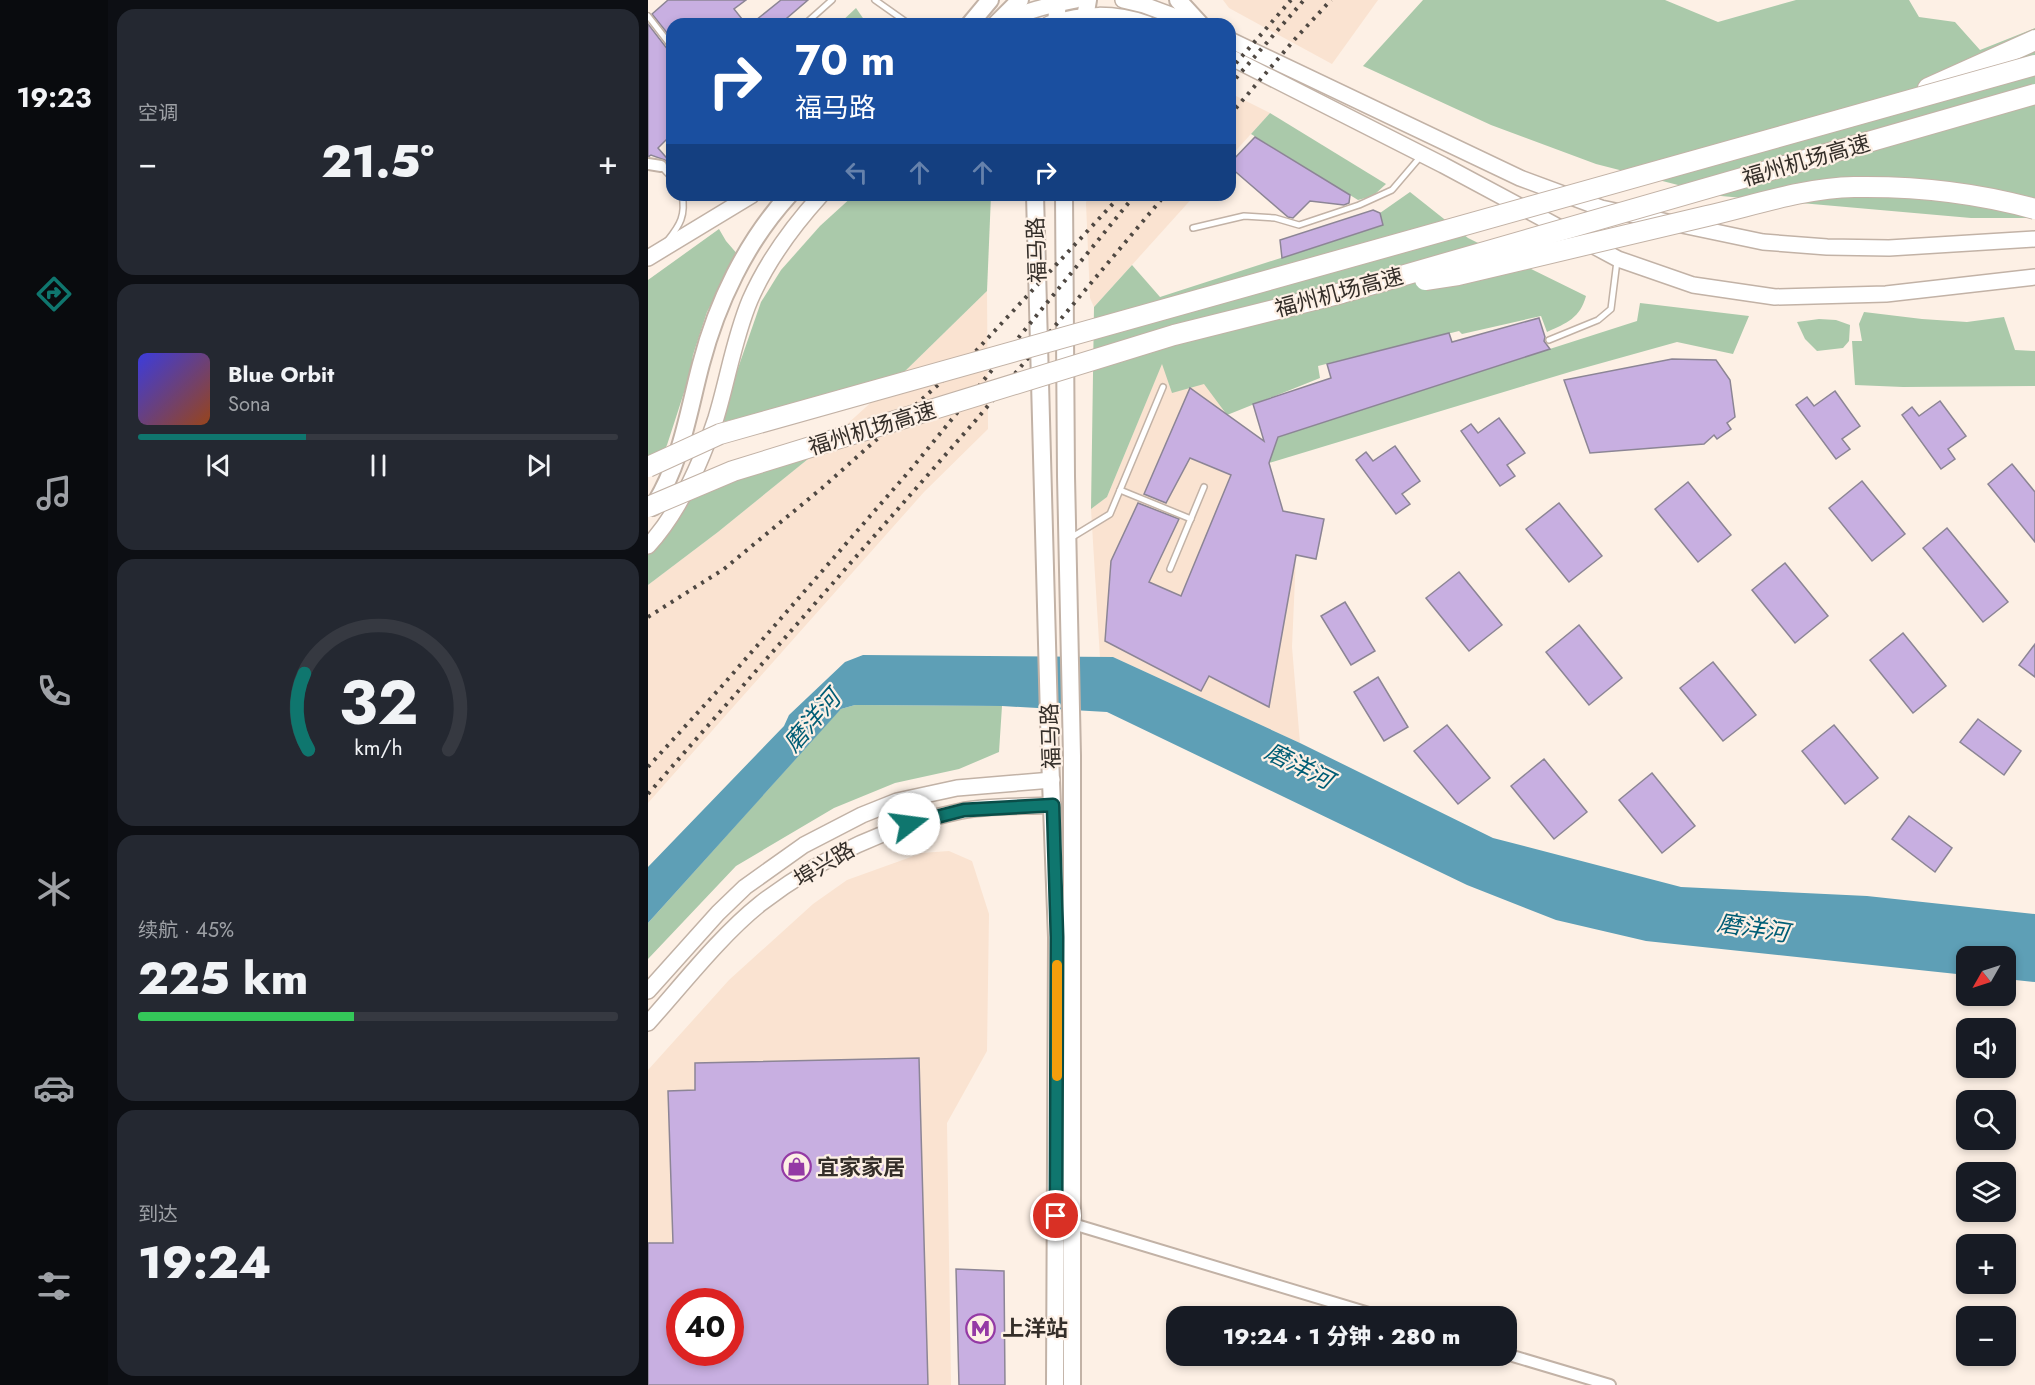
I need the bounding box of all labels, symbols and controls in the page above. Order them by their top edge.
text: 70 m [795,30,895,91]
icon: right [696,42,774,120]
text: 19:23 [17,78,91,117]
text: 福马路 [795,88,876,127]
text: 空调 [138,99,178,128]
street label: 福州机场高速 [1738,126,1874,194]
text: 21.5° [321,129,434,194]
text: − [138,139,157,186]
text: + [598,139,618,186]
icon: left [840,156,873,189]
icon: ahead [903,156,936,189]
icon: ahead [966,156,999,189]
icon: right [1029,156,1062,189]
street label: 福马路 [1019,216,1053,284]
street label: 福州机场高速 [1271,259,1407,325]
icon: directions [33,273,75,315]
text: Blue Orbit [228,358,334,390]
text: Sona [228,390,270,419]
street label: 福州机场高速 [804,393,940,463]
icon: previous [202,449,235,482]
icon: pause [362,449,395,482]
icon: next [522,449,555,482]
icon: music [33,472,75,514]
text: 32 [338,657,418,747]
icon: phone [33,670,75,712]
water label: 磨洋河 [775,679,851,759]
street label: 福马路 [1033,702,1067,770]
text: km/h [354,732,402,763]
water label: 磨洋河 [1259,734,1343,799]
position arrow [877,792,941,856]
street label: 埠兴路 [787,833,861,895]
icon: climate [33,868,75,910]
water label: 磨洋河 [1715,905,1795,951]
text: 续航 · 45% [138,916,234,945]
text: 225 km [138,946,308,1011]
north arrow [1956,946,2016,1006]
map controls [1956,946,2016,1366]
button: sound [1956,1018,2016,1078]
icon: car [33,1067,75,1109]
button: search [1956,1090,2016,1150]
shop icon: 宜家家居 [780,1151,812,1183]
place label: 宜家家居 [817,1151,905,1183]
button: layers [1956,1162,2016,1222]
pin [1030,1190,1081,1241]
icon: arrive [1039,1199,1072,1232]
text: 到达 [138,1200,178,1229]
text: 19:24 [138,1230,272,1295]
button: + [1956,1234,2016,1294]
icon: filters [33,1265,75,1307]
speed limit sign: 40 [666,1288,744,1366]
button: − [1956,1306,2016,1366]
metro station icon: 上洋站 [965,1312,997,1344]
place label: 上洋站 [1002,1312,1068,1344]
text: 19:24 · 1 分钟 · 280 m [1223,1320,1460,1352]

